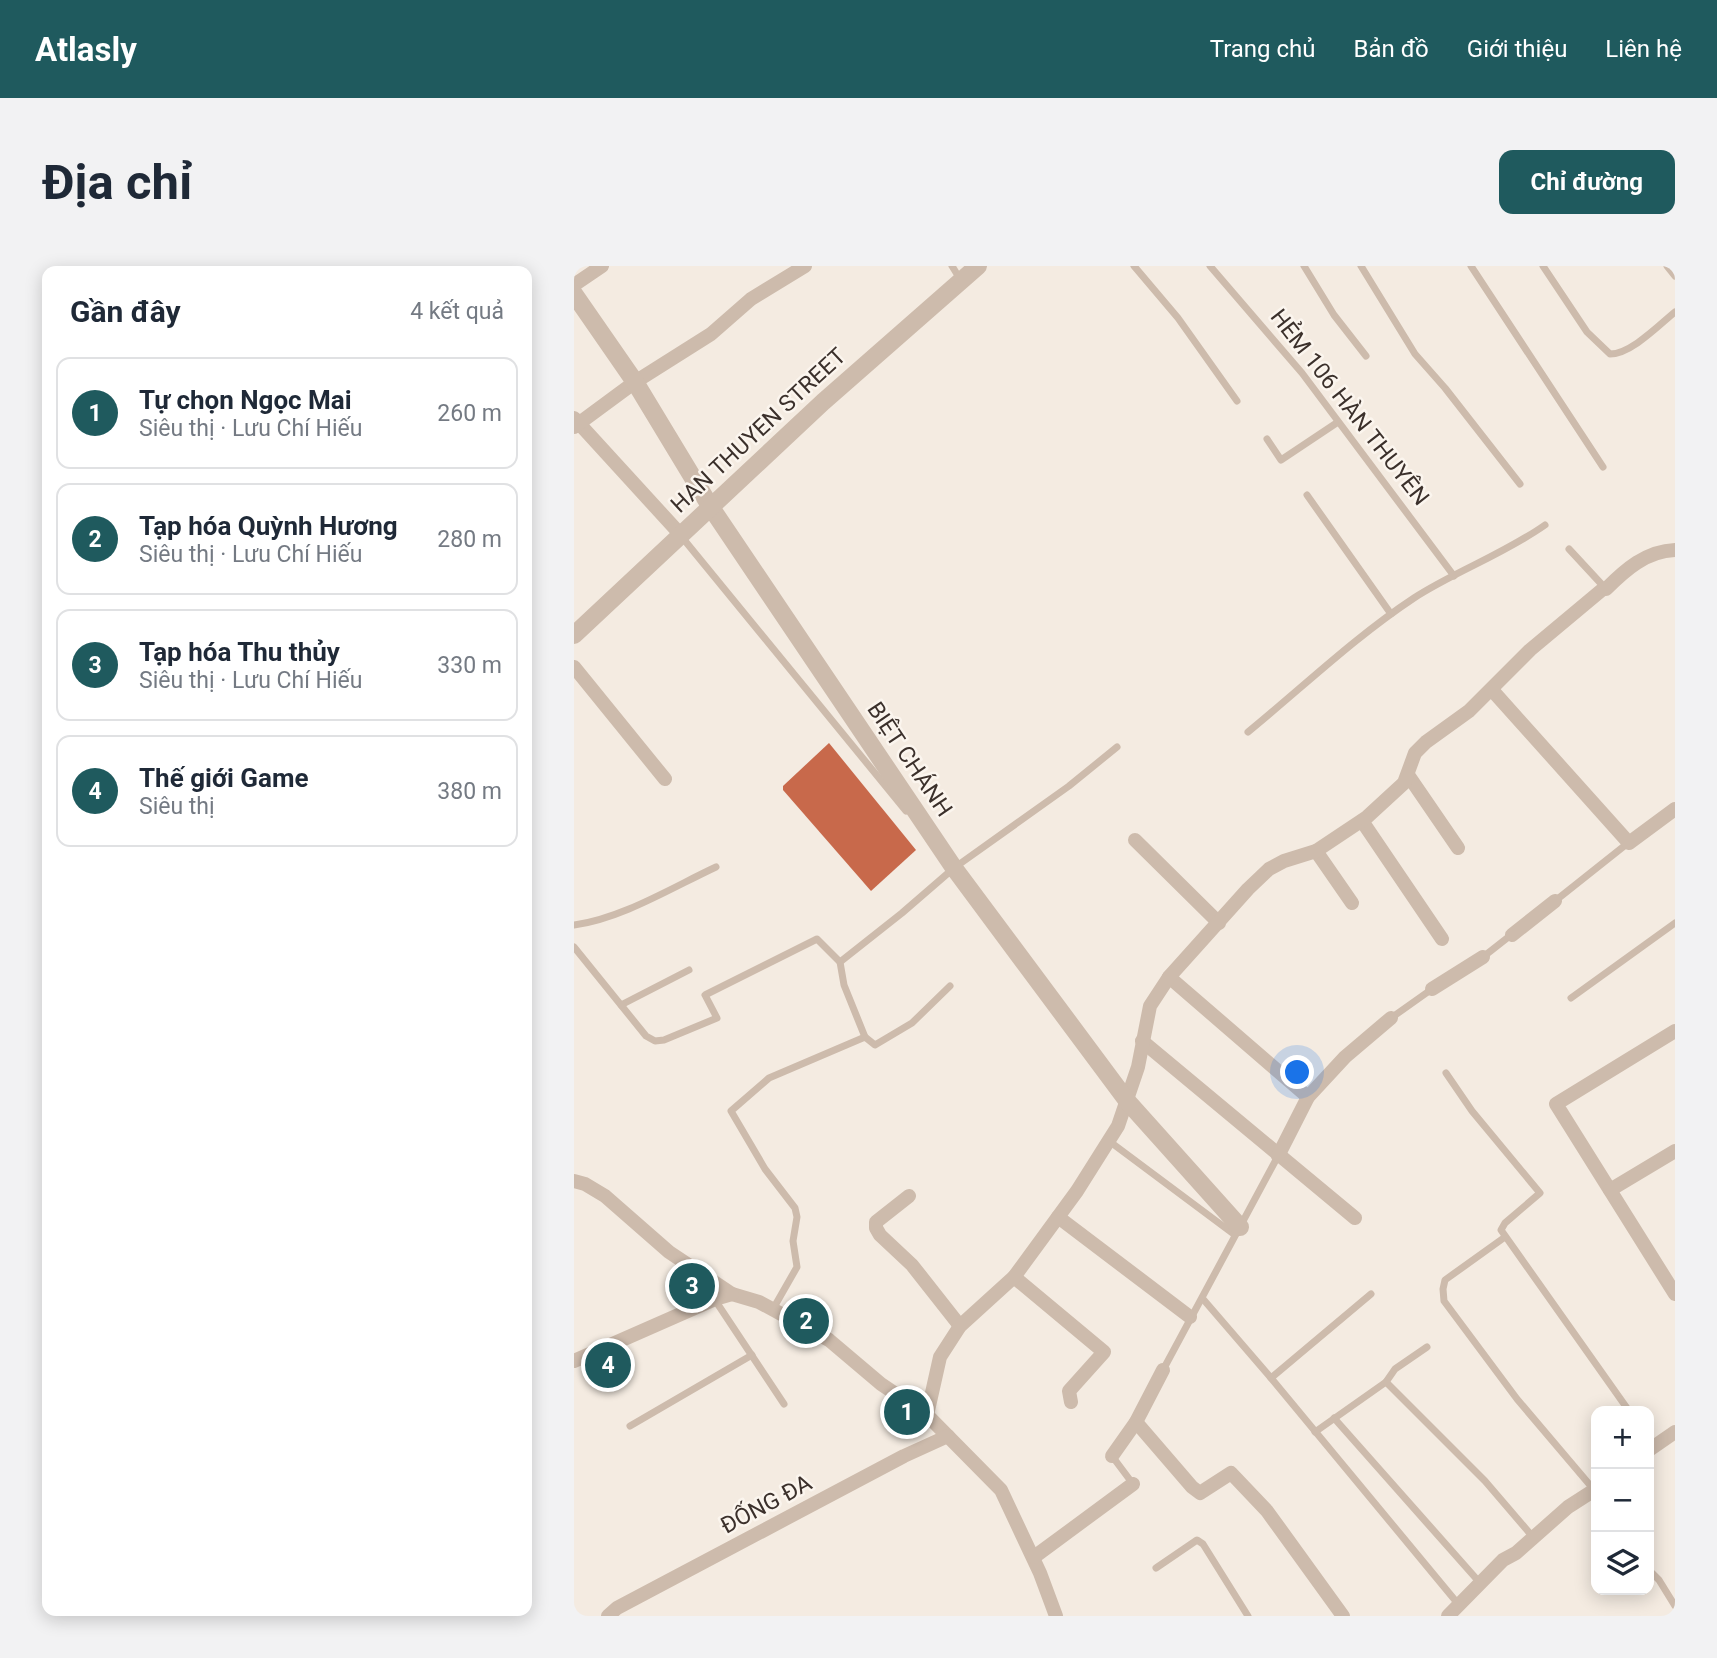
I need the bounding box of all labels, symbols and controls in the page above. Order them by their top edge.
text: Atlasly [35,30,137,69]
text: Trang chủ [1210,35,1316,63]
text: Bản đồ [1354,35,1429,63]
text: Giới thiệu [1467,35,1567,63]
text: Liên hệ [1605,35,1682,63]
button: Chỉ đường [1499,150,1675,214]
text: Địa chỉ [42,154,192,211]
text: Gần đây [70,294,181,329]
text: 4 kết quả [410,298,504,325]
street label: HẺM 106 HÀN THUYÊN [1265,302,1437,511]
street label: HAN THUYEN STREET [665,342,851,518]
text: Tự chọn Ngọc Mai [139,385,352,415]
text: 1 [88,400,102,427]
text: 260 m [437,400,502,427]
text: Siêu thị · Lưu Chí Hiếu [139,415,362,442]
text: Tạp hóa Quỳnh Hương [139,511,398,541]
text: 2 [88,526,102,553]
text: 280 m [437,526,502,553]
text: Siêu thị · Lưu Chí Hiếu [139,541,362,568]
text: Tạp hóa Thu thủy [139,637,340,667]
text: 3 [88,652,102,679]
text: 330 m [437,652,502,679]
text: Siêu thị · Lưu Chí Hiếu [139,667,362,694]
street label: BIỆT CHÁNH [861,696,959,822]
text: Thế giới Game [139,763,309,793]
text: 4 [88,778,102,805]
text: 380 m [437,778,502,805]
text: Siêu thị [139,793,215,820]
your location [1280,1055,1314,1089]
pin: 3 [669,1260,715,1312]
pin: 2 [783,1295,829,1347]
pin: 4 [585,1339,631,1391]
pin: 1 [884,1386,930,1438]
map controls [1591,1406,1654,1595]
button: + [1591,1406,1654,1469]
street label: ĐỐNG ĐA [715,1467,816,1540]
button: − [1591,1469,1654,1532]
button: layers [1591,1532,1654,1595]

